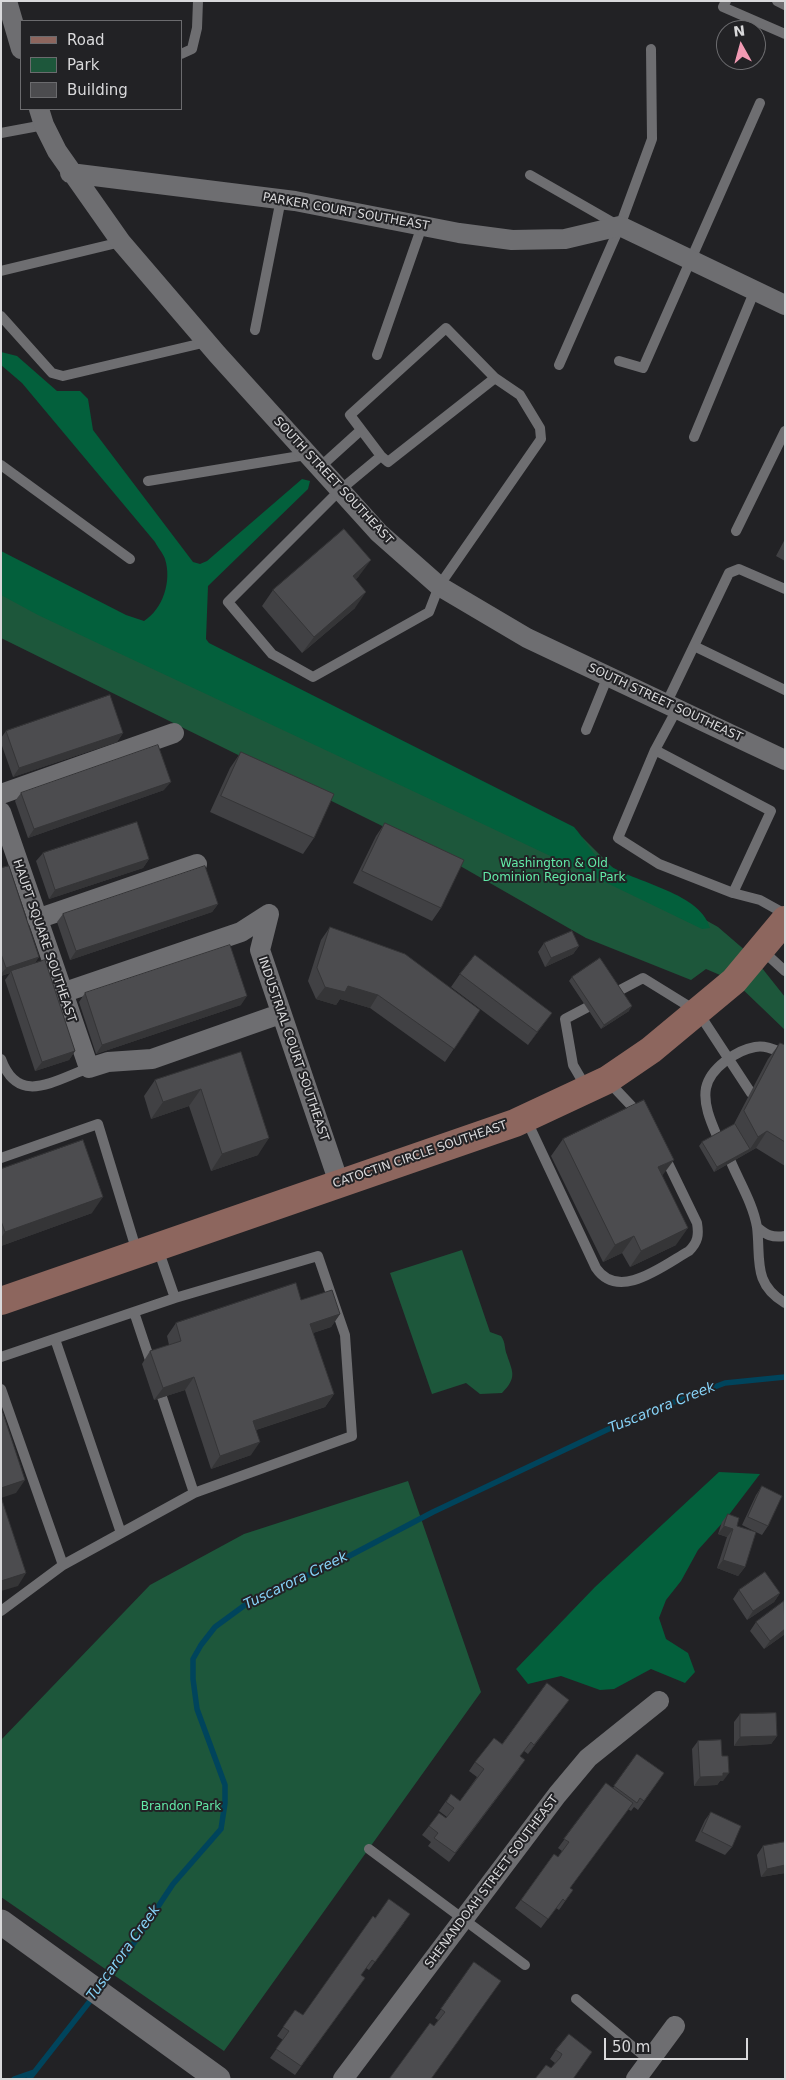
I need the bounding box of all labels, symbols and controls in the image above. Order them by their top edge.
legend [20,20,182,110]
north arrow [716,20,766,70]
text: N [733,22,746,40]
text: Road [67,31,105,49]
text: Park [67,56,99,74]
text: Building [67,81,128,99]
street label: PARKER COURT SOUTHEAST [262,190,430,234]
street label: SOUTH STREET SOUTHEAST [270,414,396,548]
street label: SOUTH STREET SOUTHEAST [586,661,744,745]
park label: Washington & Old Dominion Regional Park [483,857,625,885]
street label: HAUPT SQUARE SOUTHEAST [9,858,79,1024]
street label: INDUSTRIAL COURT SOUTHEAST [255,955,331,1143]
street label: CATOCTIN CIRCLE SOUTHEAST [331,1118,509,1192]
water label: Tuscarora Creek [606,1379,718,1437]
water label: Tuscarora Creek [241,1549,351,1613]
street label: SHENANDOAH STREET SOUTHEAST [422,1793,562,1971]
park label: Brandon Park [141,1800,221,1814]
water label: Tuscarora Creek [84,1902,164,2004]
scale bar [606,2028,750,2060]
text: 50 m [612,2038,650,2056]

